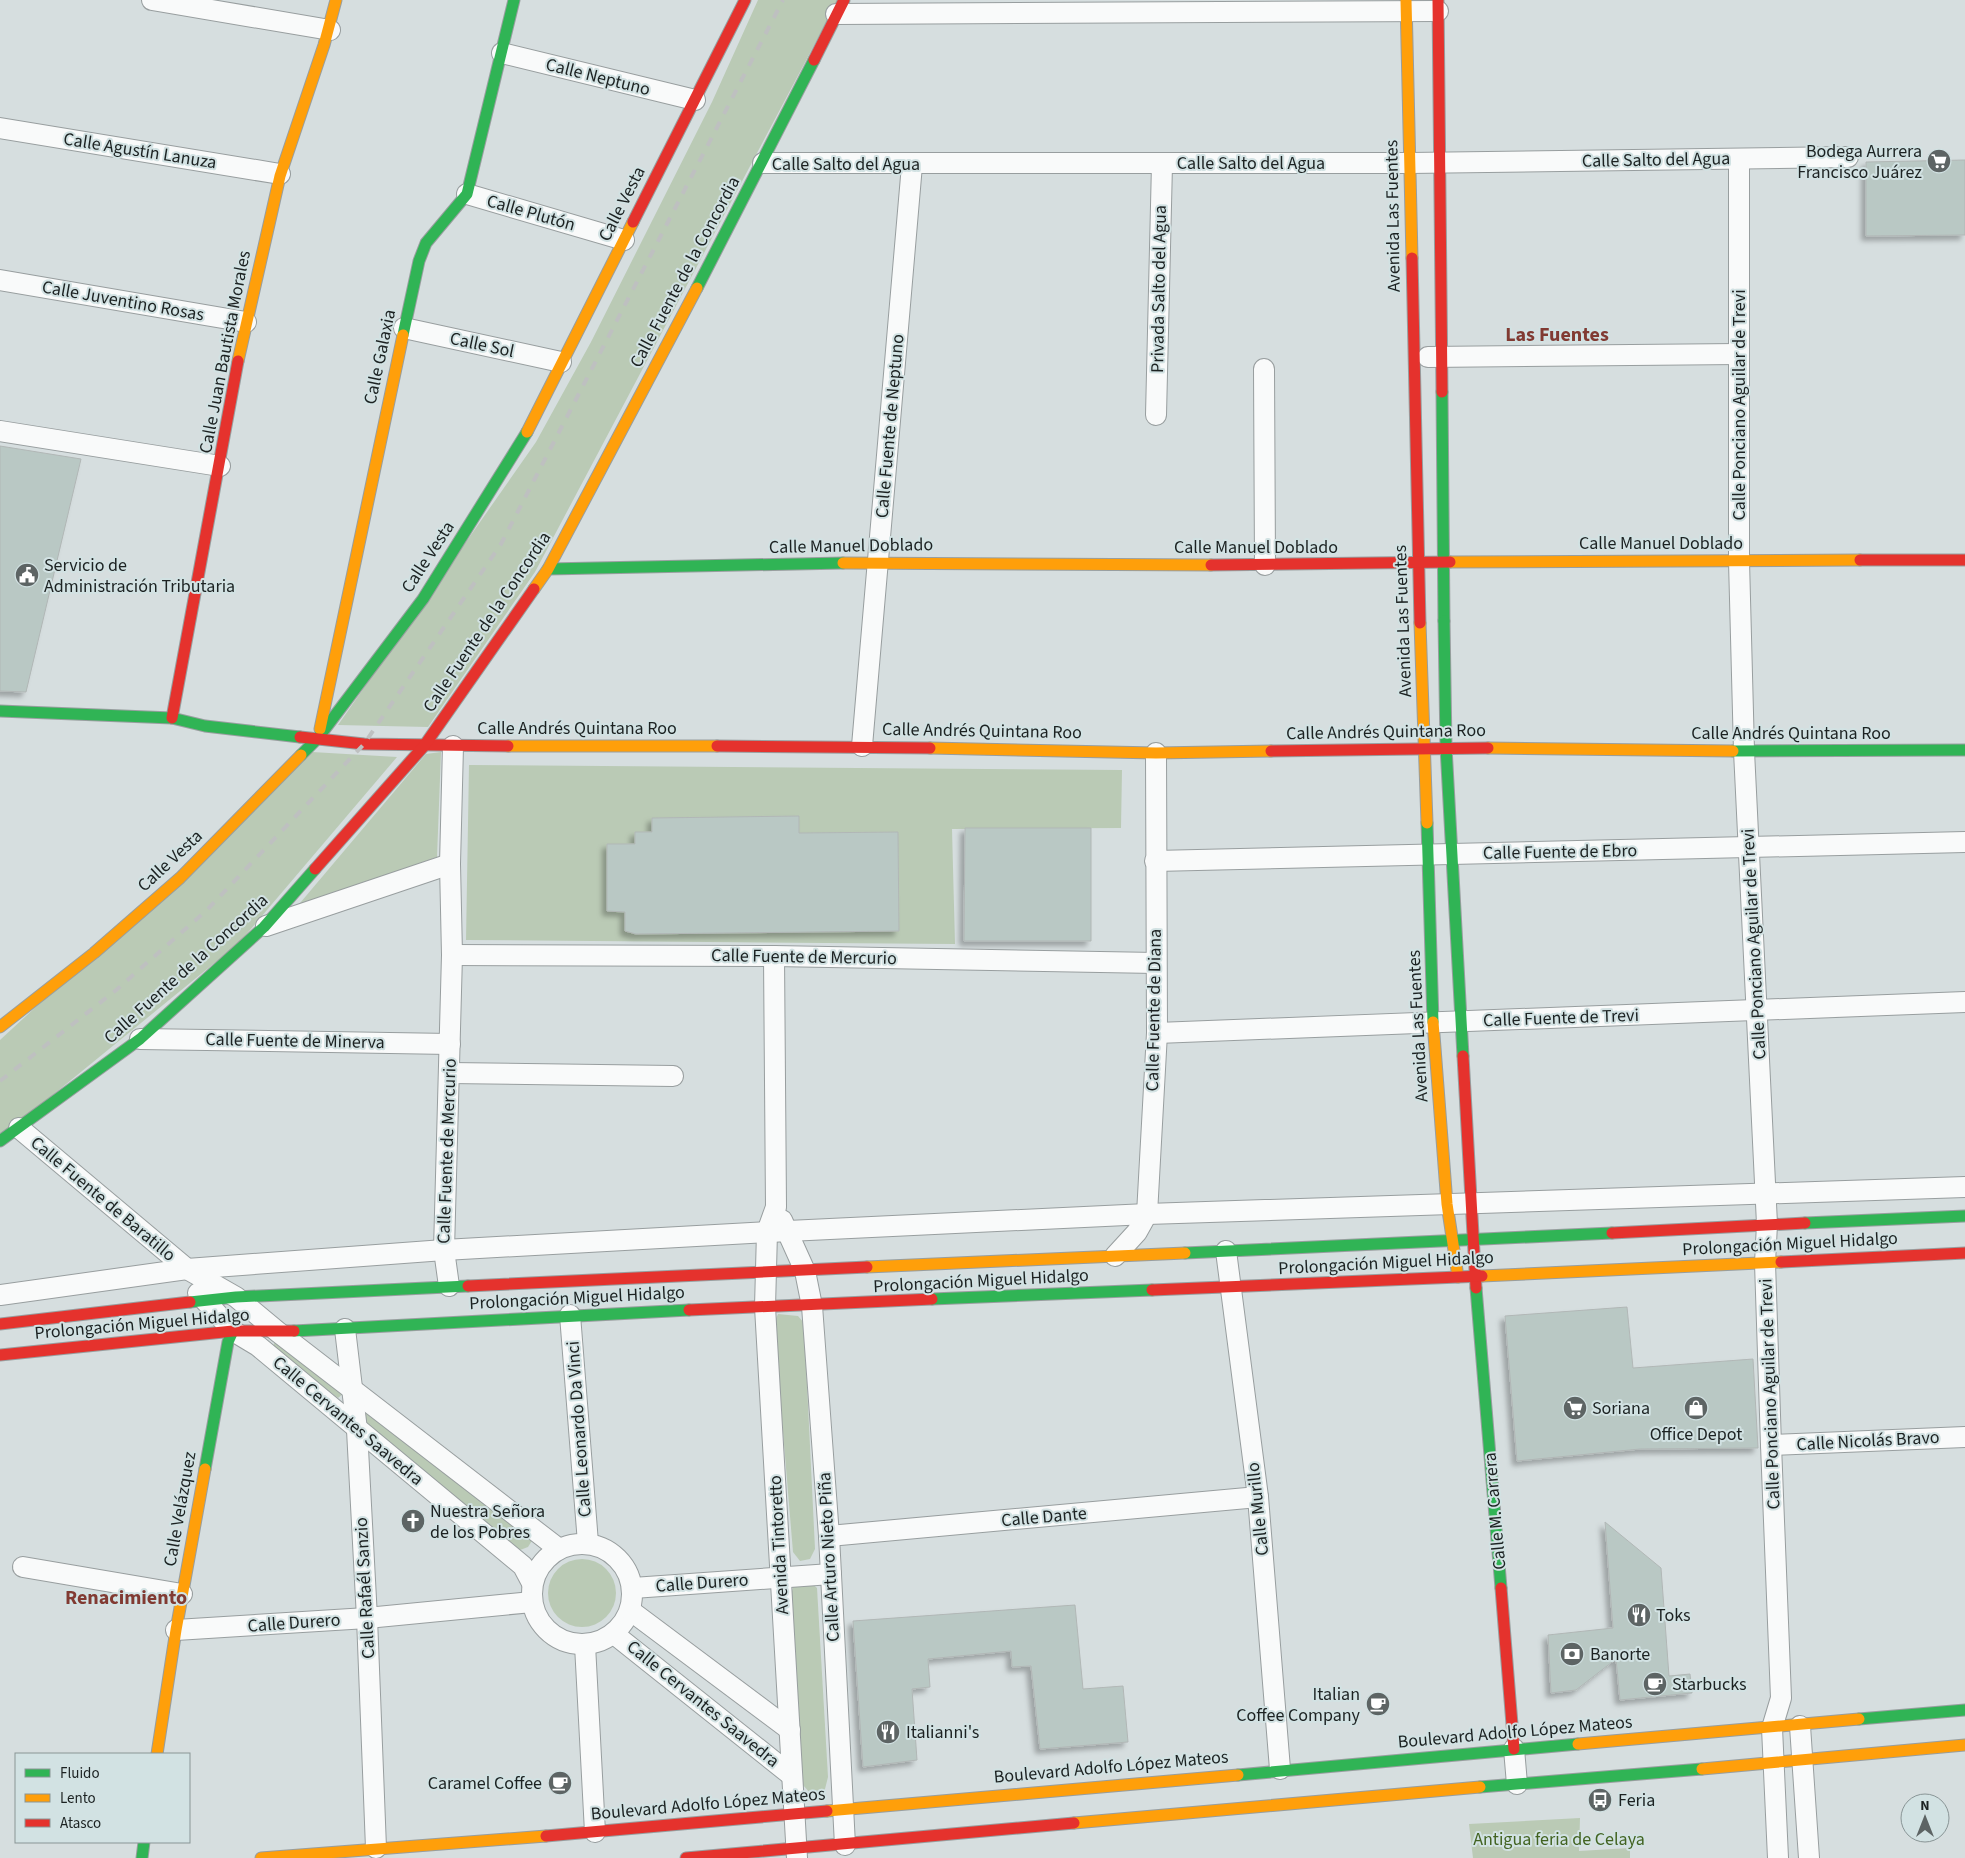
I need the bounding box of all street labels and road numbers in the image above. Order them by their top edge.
street label: Calle Neptuno [543,52,653,102]
street label: Calle Agustín Lanuza [62,127,218,175]
street label: Avenida Las Fuentes [1379,140,1407,292]
street label: Calle Salto del Agua [1582,146,1730,174]
street label: Calle Salto del Agua [1177,151,1325,176]
street label: Calle Salto del Agua [772,152,920,177]
street label: Calle Vesta [592,162,652,246]
street label: Calle Fuente de la Concordia [624,172,746,372]
street label: Calle Plutón [484,188,578,238]
street label: Privada Salto del Agua [1145,205,1173,373]
street label: Calle Juan Bautista Morales [193,248,257,456]
street label: Calle Juventino Rosas [40,274,206,328]
street label: Calle Ponciano Aguilar de Trevi [1727,289,1752,521]
street label: Calle Galaxia [358,307,402,407]
street label: Calle Sol [448,326,516,364]
street label: Calle Fuente de Neptuno [869,333,911,519]
street label: Calle Vesta [395,516,461,598]
street label: Calle Fuente de la Concordia [417,527,557,717]
street label: Calle Manuel Doblado [1579,531,1743,556]
street label: Calle Manuel Doblado [769,532,933,560]
street label: Calle Manuel Doblado [1174,535,1338,560]
street label: Avenida Las Fuentes [1388,544,1418,698]
street label: Calle Andrés Quintana Roo [477,716,677,741]
street label: Calle Andrés Quintana Roo [882,717,1082,745]
street label: Calle Andrés Quintana Roo [1286,718,1486,746]
street label: Calle Andrés Quintana Roo [1691,721,1891,746]
street label: Calle Vesta [132,824,208,898]
street label: Calle Ponciano Aguilar de Trevi [1735,828,1773,1060]
street label: Calle Fuente de Ebro [1483,838,1637,866]
street label: Calle Fuente de la Concordia [98,888,274,1050]
street label: Calle Fuente de Diana [1140,928,1168,1092]
street label: Calle Fuente de Mercurio [711,943,897,971]
street label: Avenida Las Fuentes [1402,949,1434,1103]
street label: Calle Fuente de Trevi [1483,1003,1639,1033]
street label: Calle Fuente de Minerva [205,1027,385,1055]
street label: Calle Fuente de Mercurio [431,1058,463,1244]
street label: Calle Fuente de Baratillo [25,1131,181,1267]
street label: Prolongación Miguel Hidalgo [1682,1226,1898,1262]
street label: Prolongación Miguel Hidalgo [1278,1245,1494,1281]
street label: Prolongación Miguel Hidalgo [873,1263,1089,1299]
street label: Calle Ponciano Aguilar de Trevi [1753,1278,1787,1510]
street label: Prolongación Miguel Hidalgo [469,1280,685,1316]
street label: Prolongación Miguel Hidalgo [33,1302,251,1346]
street label: Calle Leonardo Da Vinci [560,1340,598,1518]
street label: Calle Cervantes Saavedra [267,1350,429,1492]
street label: Calle Nicolás Bravo [1796,1425,1940,1457]
street label: Calle Velázquez [158,1449,202,1569]
street label: Calle M. Carrera [1477,1451,1513,1571]
street label: Calle Murillo [1241,1461,1275,1557]
street label: Calle Arturo Nieto Piña [812,1471,846,1643]
street label: Avenida Tintoretto [763,1475,795,1615]
street label: Calle Dante [1000,1501,1088,1533]
street label: Calle Rafaél Sanzio [349,1517,381,1659]
street label: Calle Durero [655,1567,749,1599]
street label: Calle Durero [247,1607,341,1639]
street label: Calle Cervantes Saavedra [621,1635,785,1773]
street label: Boulevard Adolfo López Mateos [1397,1709,1633,1755]
street label: Boulevard Adolfo López Mateos [993,1744,1229,1790]
street label: Boulevard Adolfo López Mateos [590,1781,826,1827]

